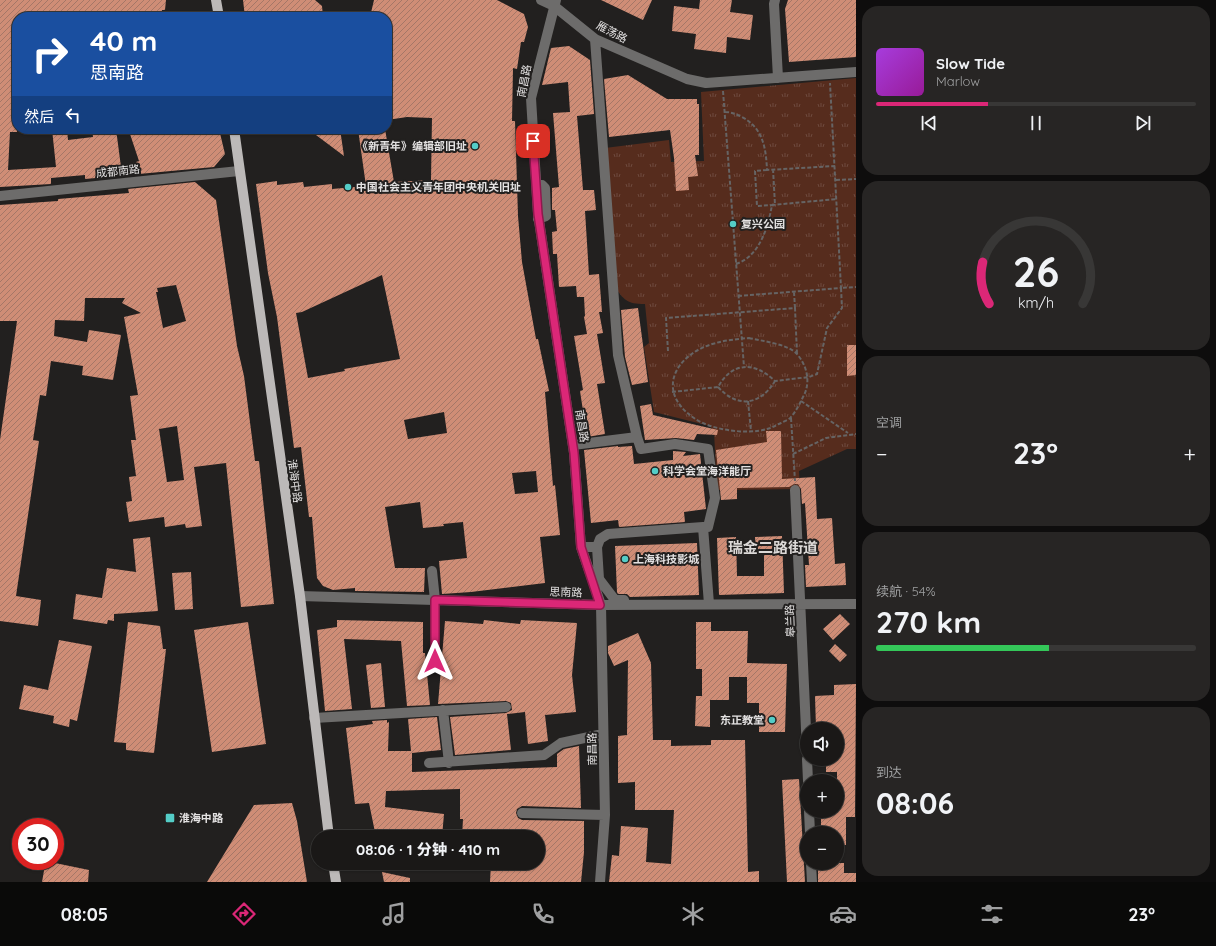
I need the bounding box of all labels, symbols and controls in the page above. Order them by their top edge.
street label: 雁荡路 [594,18,630,46]
text: 40 m [90,23,157,58]
icon: right [24,28,76,80]
text: Slow Tide [936,54,1005,73]
text: 思南路 [90,61,144,84]
street label: 南昌路 [514,63,534,99]
text: Marlow [936,73,980,89]
icon: left [62,104,84,126]
text: 然后 [24,107,54,126]
icon: previous [918,112,940,134]
icon: pause [1025,112,1047,134]
icon: next [1132,112,1154,134]
pin [516,124,550,158]
icon: arrive [522,130,544,152]
place label: 《新青年》编辑部旧址 [357,139,467,153]
marker: 《新青年》编辑部旧址 [470,141,480,151]
street label: 成都南路 [95,162,141,180]
place label: 中国社会主义青年团中央机关旧址 [356,180,521,194]
marker: 中国社会主义青年团中央机关旧址 [343,182,353,192]
place label: 复兴公园 [741,217,785,231]
marker: 复兴公园 [728,219,738,229]
text: 26 [1013,245,1059,297]
text: km/h [1018,293,1054,311]
street label: 南昌路 [573,409,591,443]
text: 空调 [876,414,902,430]
text: 23° [1013,434,1058,472]
text: − [876,440,887,468]
text: + [1184,440,1196,468]
street label: 淮海中路 [285,458,305,504]
place label: 科学会堂海洋能厅 [663,464,751,478]
marker: 科学会堂海洋能厅 [650,466,660,476]
district label: 瑞金二路街道 [728,538,818,557]
place label: 上海科技影城 [633,552,700,566]
marker: 上海科技影城 [620,554,630,564]
text: 续航 · 54% [876,583,936,599]
street label: 思南路 [549,584,583,600]
text: 270 km [876,603,981,641]
street label: 皋兰路 [782,604,798,638]
position arrow [414,640,456,682]
place label: 东正教堂 [720,713,764,727]
marker: 东正教堂 [767,715,777,725]
map controls [800,722,844,870]
button: sound [800,722,844,766]
street label: 南昌路 [585,732,599,766]
text: 到达 [876,764,902,780]
button: + [800,774,844,818]
text: 08:06 [876,784,954,822]
place label: 淮海中路 [179,811,224,825]
marker: 淮海中路 [164,812,176,824]
speed limit sign: 30 [12,818,64,870]
button: − [800,826,844,870]
text: 08:06 · 1 分钟 · 410 m [356,840,500,859]
icon: directions [230,900,258,928]
icon: music [380,900,408,928]
icon: phone [529,900,557,928]
icon: climate [679,900,707,928]
icon: car [829,900,857,928]
icon: filters [978,900,1006,928]
text: 08:05 [61,903,108,926]
text: 23° [1128,903,1155,926]

